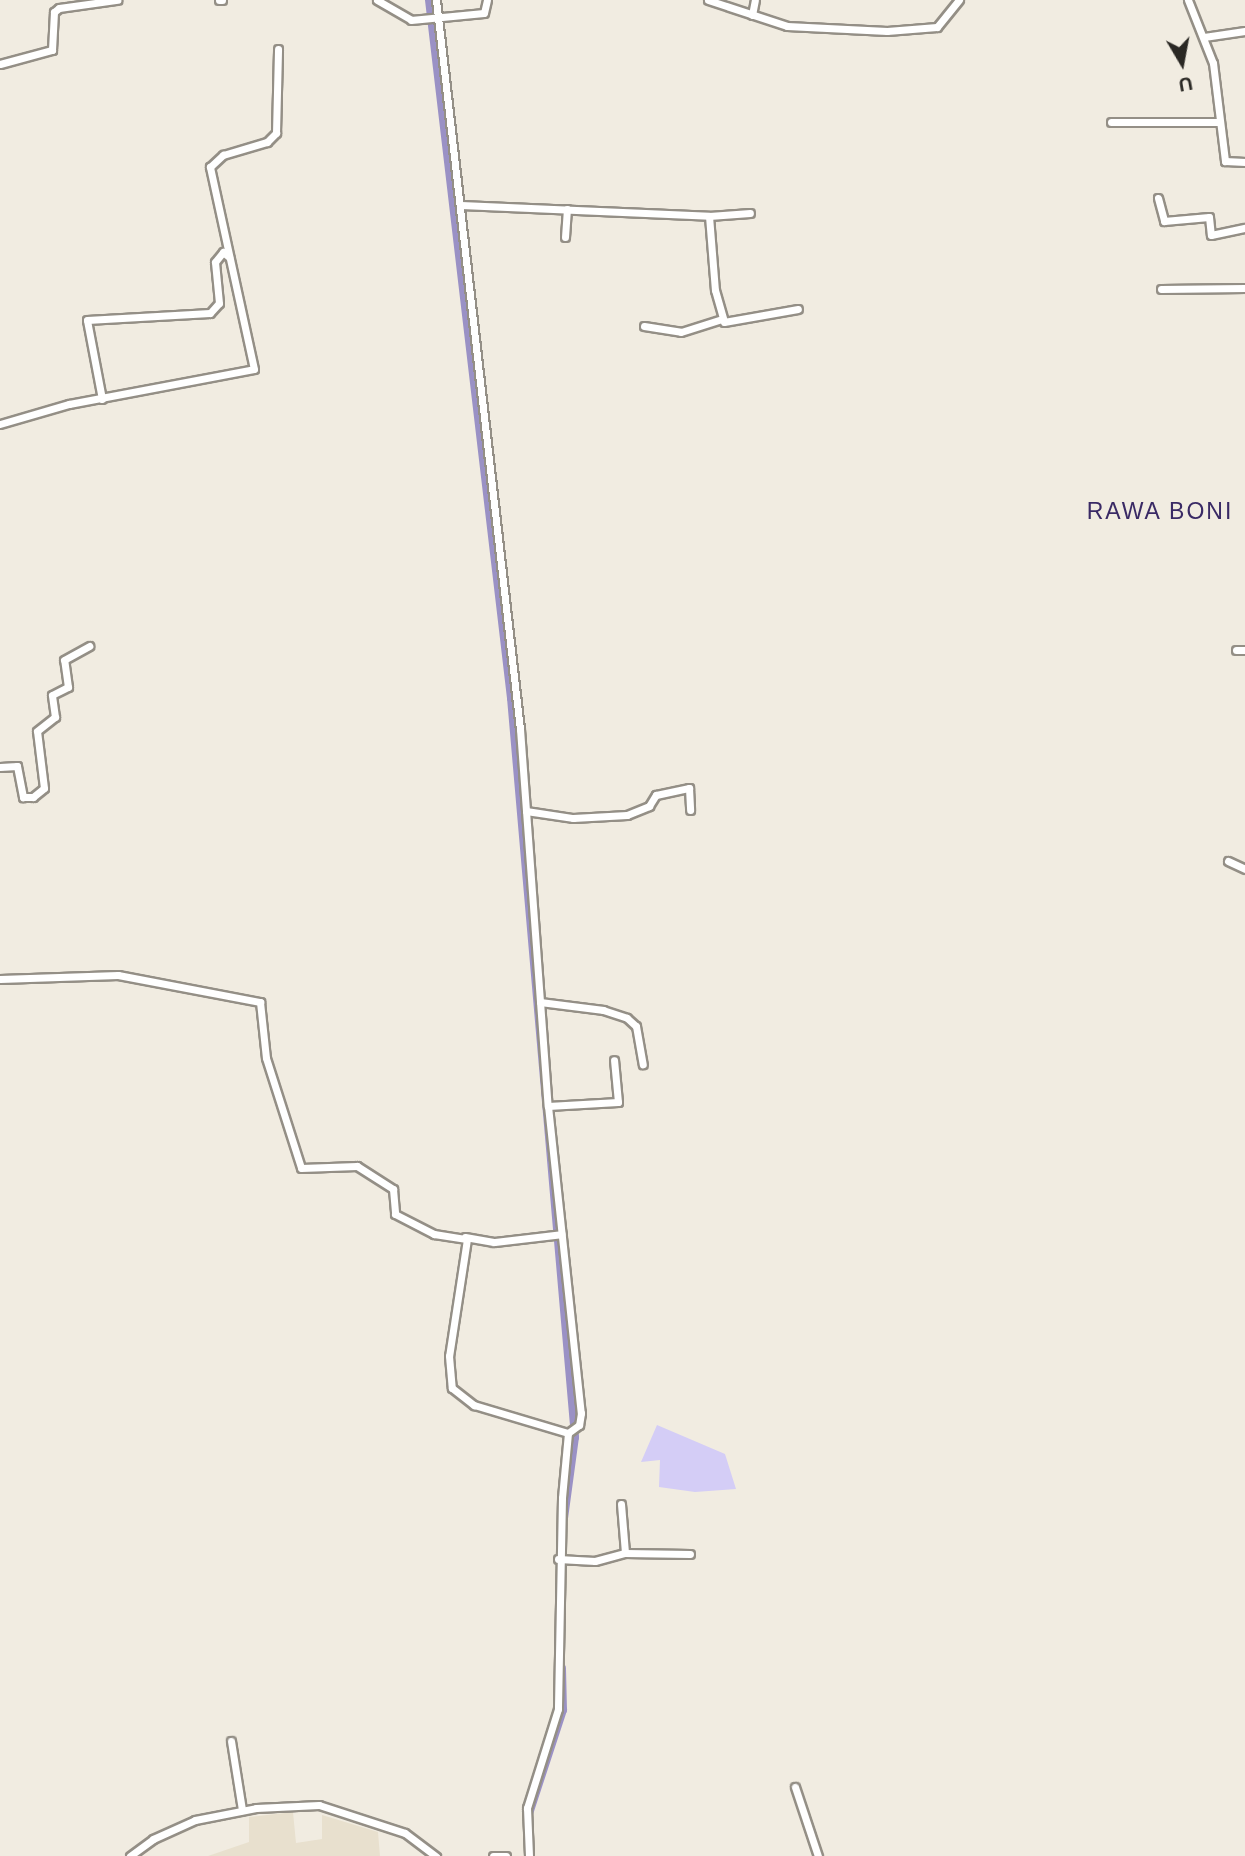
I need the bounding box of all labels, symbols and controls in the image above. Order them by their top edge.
north arrow [1147,28,1217,98]
text: U [1177,73,1194,96]
district label: RAWA BONI [1087,497,1233,525]

